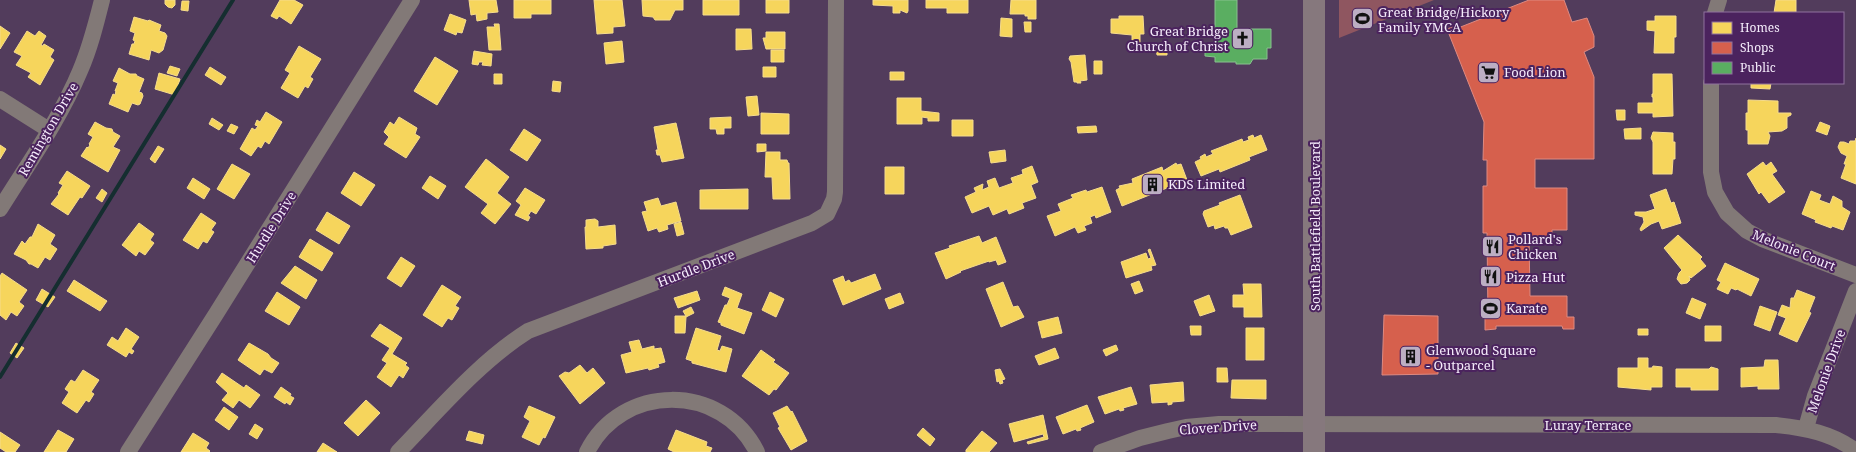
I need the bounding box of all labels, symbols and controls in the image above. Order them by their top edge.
place label: Great Bridge/Hickory Family YMCA [1378,3,1510,36]
sports icon: Great Bridge/Hickory Family YMCA [1350,6,1376,32]
legend [1704,12,1844,84]
text: Homes [1740,19,1780,36]
place label: Great Bridge Church of Christ [1127,22,1228,55]
church icon: Great Bridge Church of Christ [1230,25,1256,51]
text: Shops [1740,39,1774,56]
supermarket icon: Food Lion [1475,59,1501,85]
text: Public [1740,59,1776,76]
place label: Food Lion [1504,63,1566,81]
street label: Remington Drive [14,79,82,179]
street label: South Battlefield Boulevard [1306,141,1324,311]
building icon: KDS Limited [1140,171,1166,197]
place label: KDS Limited [1168,175,1245,193]
street label: Hurdle Drive [242,188,300,266]
street label: Melonie Court [1750,225,1839,275]
place label: Pollard's Chicken [1508,230,1562,263]
restaurant icon: Pollard's Chicken [1480,233,1506,259]
street label: Hurdle Drive [655,245,737,291]
restaurant icon: Pizza Hut [1478,264,1504,290]
place label: Pizza Hut [1506,268,1566,286]
sports icon: Karate [1478,295,1504,321]
place label: Karate [1506,299,1547,317]
street label: Melonie Drive [1803,327,1849,415]
place label: Glenwood Square - Outparcel [1426,341,1536,374]
building icon: Glenwood Square - Outparcel [1397,344,1423,370]
street label: Clover Drive [1179,415,1257,439]
street label: Luray Terrace [1545,416,1632,434]

